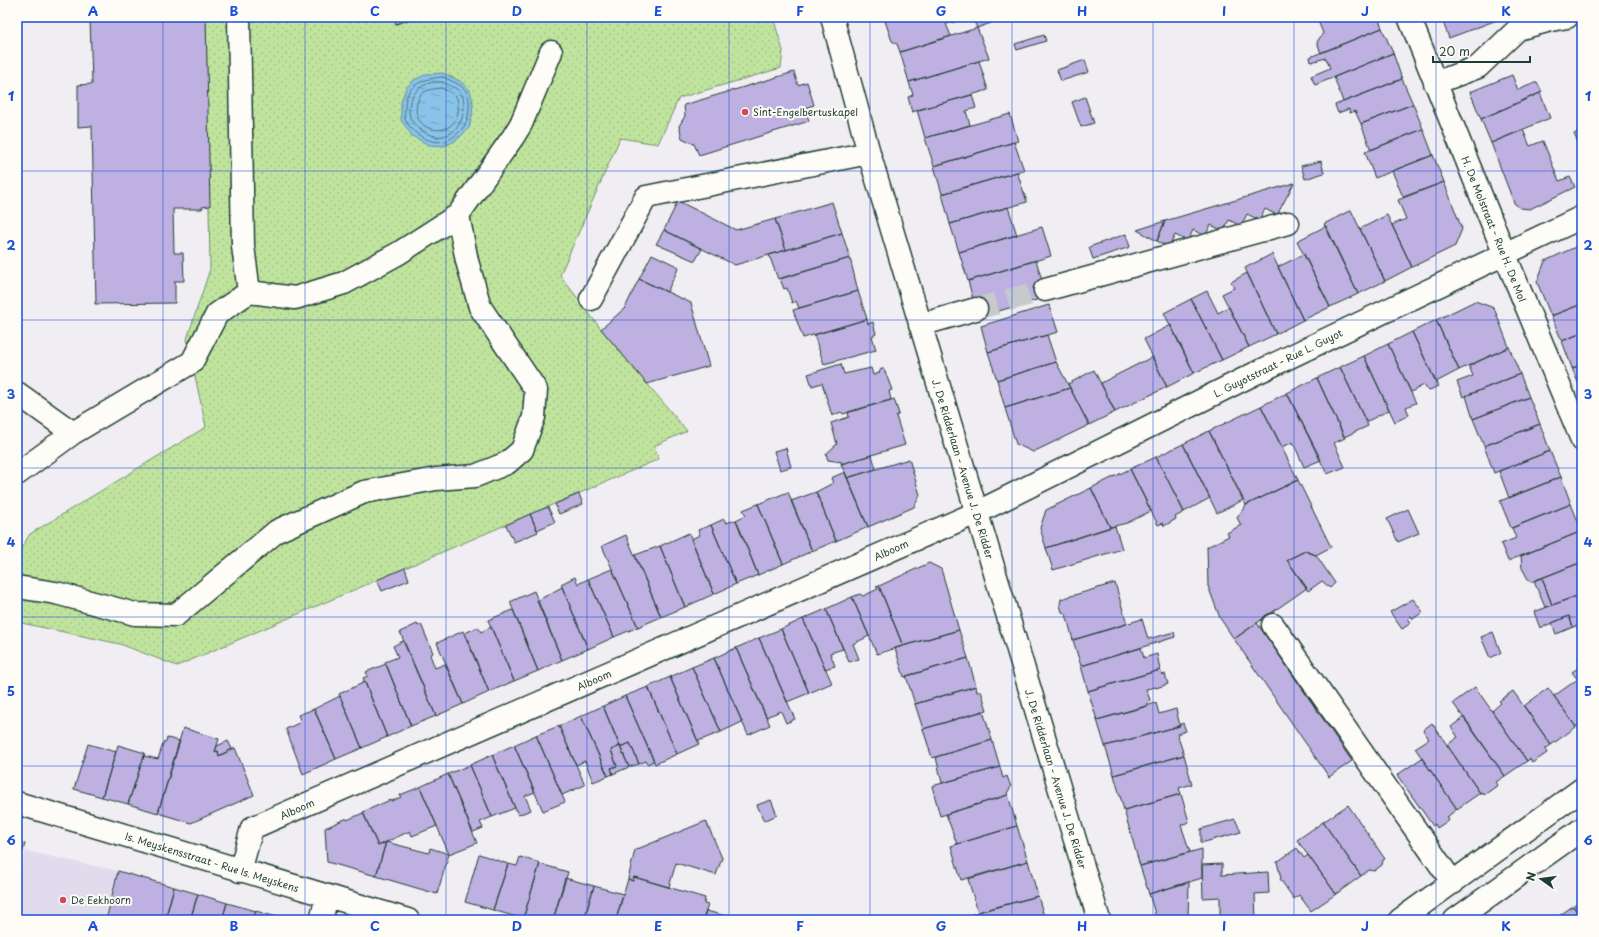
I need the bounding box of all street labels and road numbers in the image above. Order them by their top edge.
street label: H. De Molstraat - Rue H. De Mol [1458,154,1531,304]
street label: L. Guyotstraat - Rue L. Guyot [1211,325,1345,400]
street label: J. De Ridderlaan - Avenue J. De Ridder [929,377,998,561]
street label: Alboom [871,535,911,564]
street label: Alboom [574,665,614,694]
street label: J. De Ridderlaan - Avenue J. De Ridder [1022,687,1091,871]
street label: Alboom [277,794,317,823]
street label: Is. Meyskensstraat - Rue Is. Meyskens [123,828,301,896]

